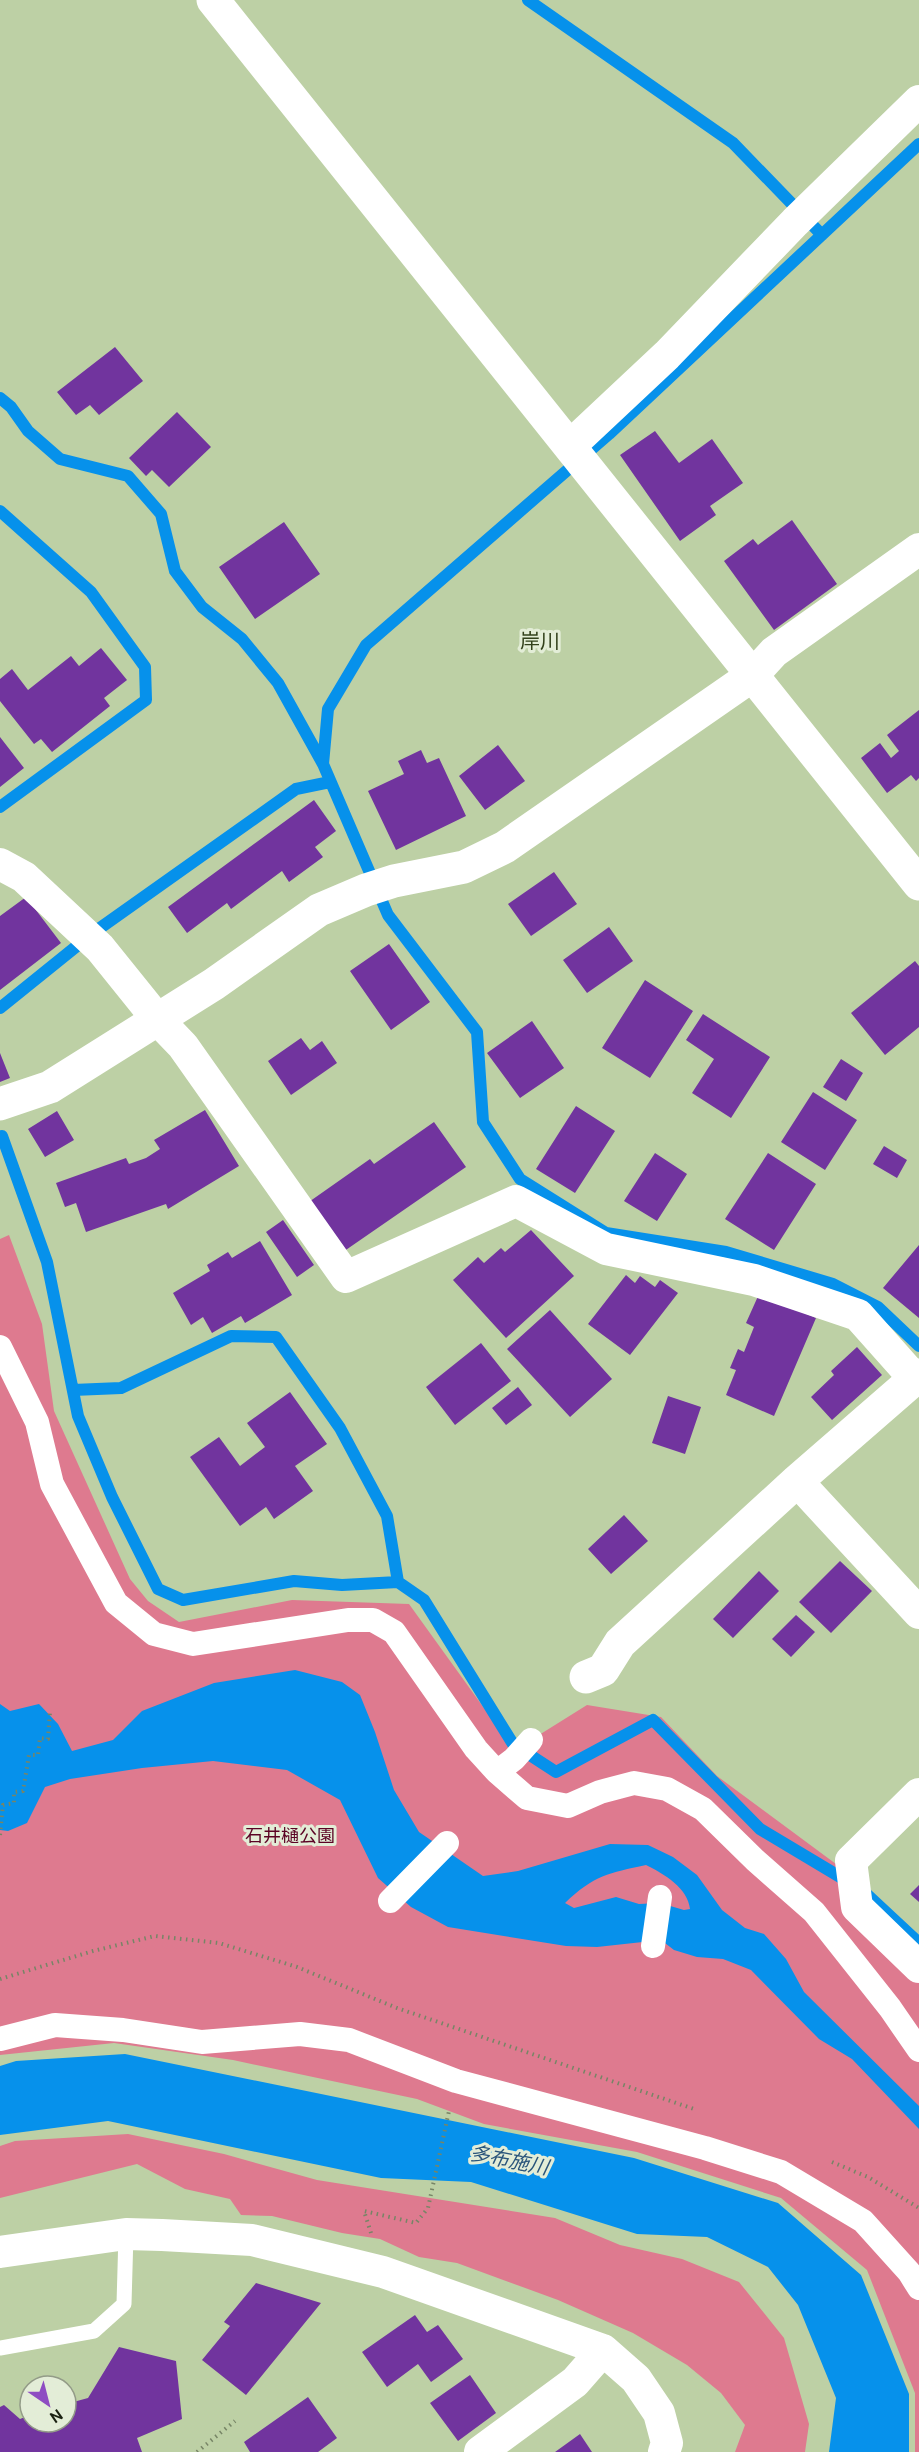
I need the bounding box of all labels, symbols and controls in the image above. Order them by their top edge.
district label: 岸川 [520,629,560,653]
park label: 石井樋公園 [245,1825,335,1847]
water label: 多布施川 [467,2141,553,2180]
north arrow [18,2374,78,2434]
text: N [46,2405,66,2427]

